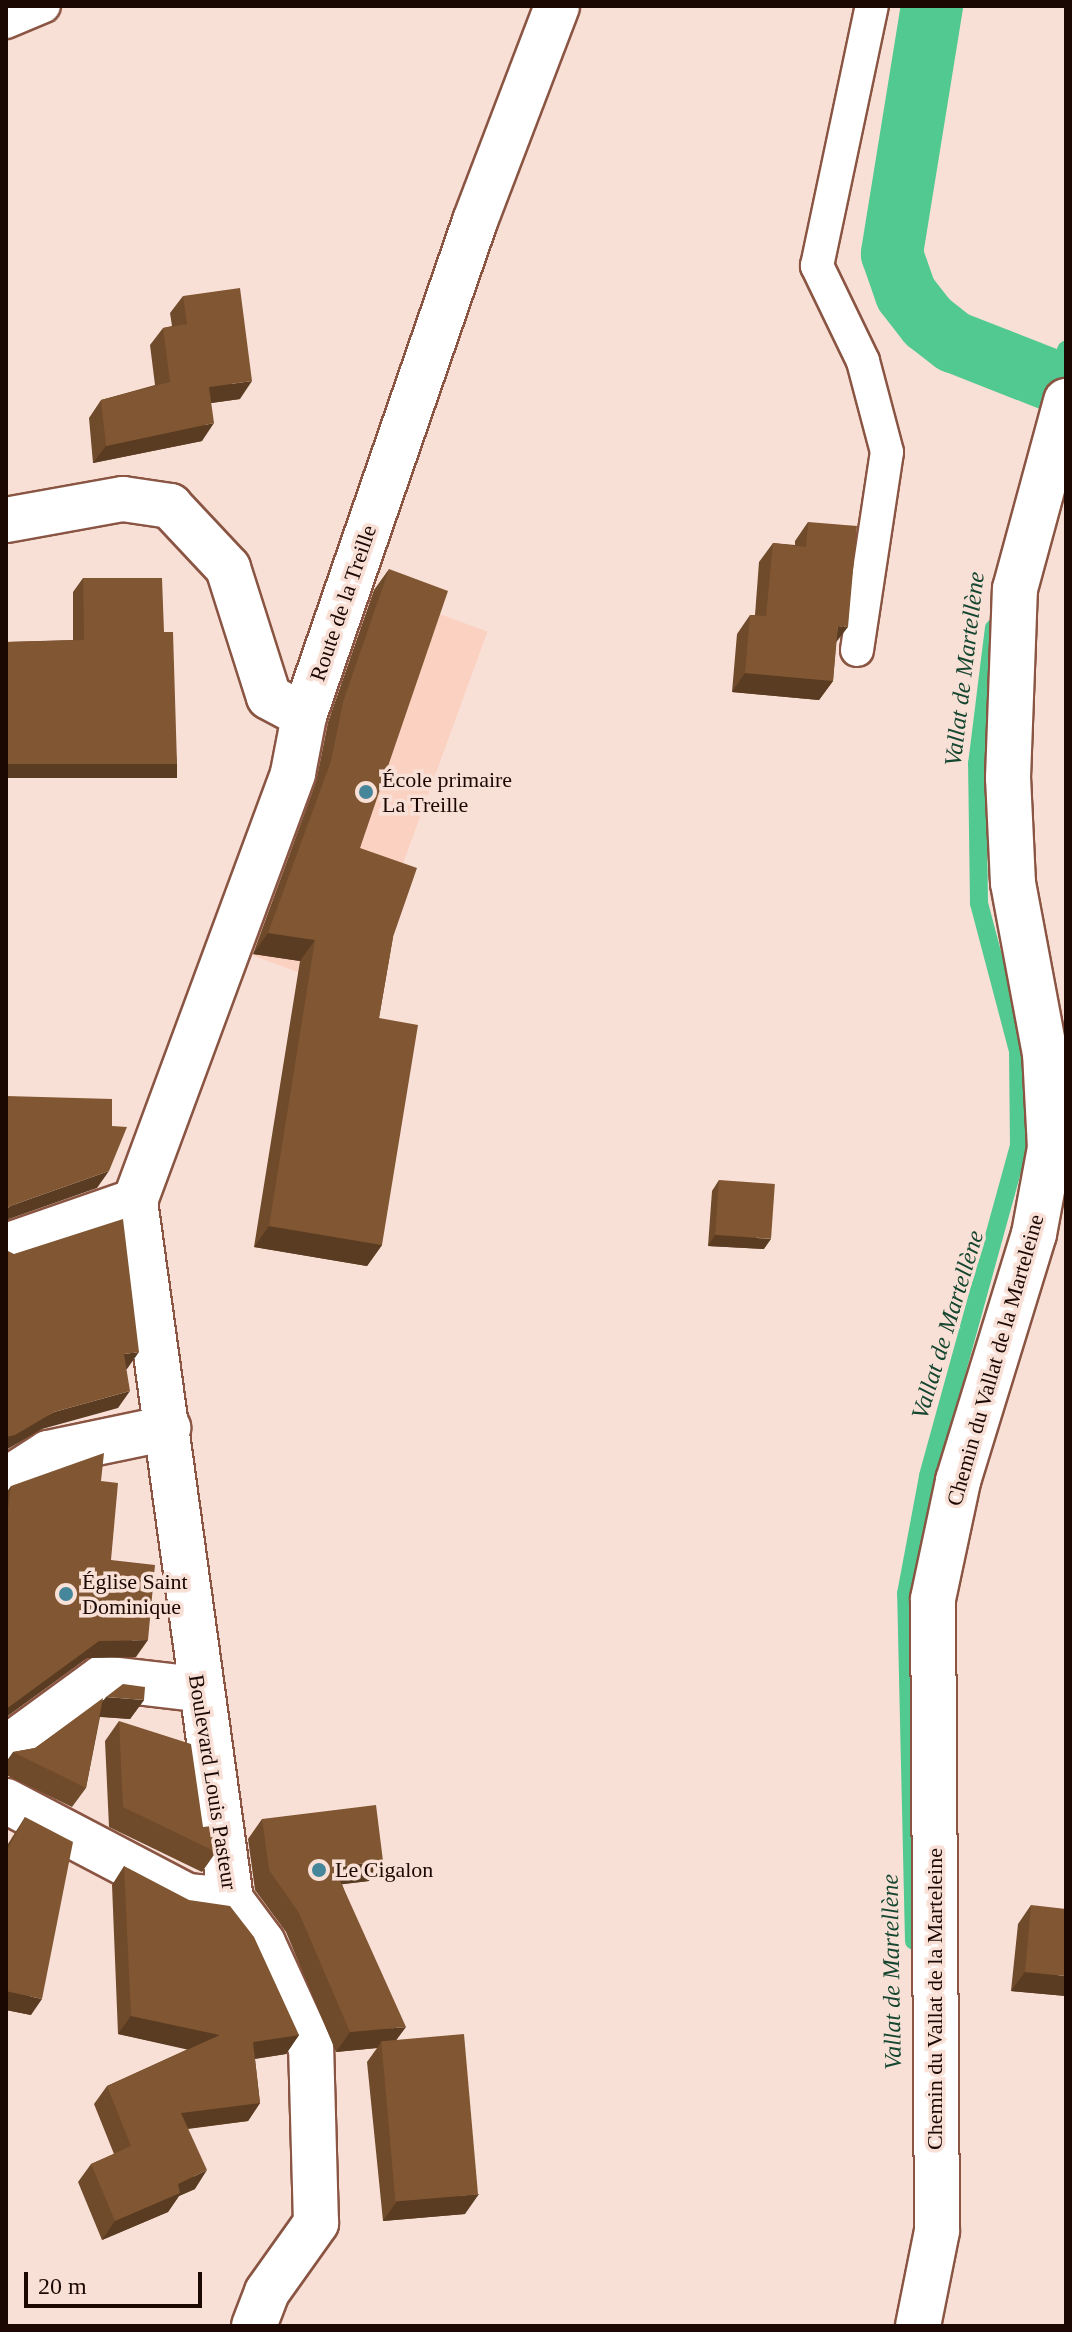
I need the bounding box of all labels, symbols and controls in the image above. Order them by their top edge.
street label: Route de la Treille [304,521,382,685]
water label: Vallat de Martellène [939,570,991,768]
place label: École primaire La Treille [382,766,512,818]
marker: École primaire La Treille [357,783,375,801]
street label: Chemin du Vallat de la Marteleine [941,1211,1049,1509]
water label: Vallat de Martellène [906,1227,990,1423]
place label: Église Saint Dominique [82,1568,188,1620]
marker: Église Saint Dominique [57,1585,75,1603]
street label: Boulevard Louis Pasteur [183,1673,243,1891]
street label: Chemin du Vallat de la Marteleine [922,1848,948,2150]
place label: Le Cigalon [335,1857,433,1883]
marker: Le Cigalon [310,1861,328,1879]
water label: Vallat de Martellène [876,1874,908,2070]
scale bar [28,2256,206,2306]
text: 20 m [38,2273,87,2299]

